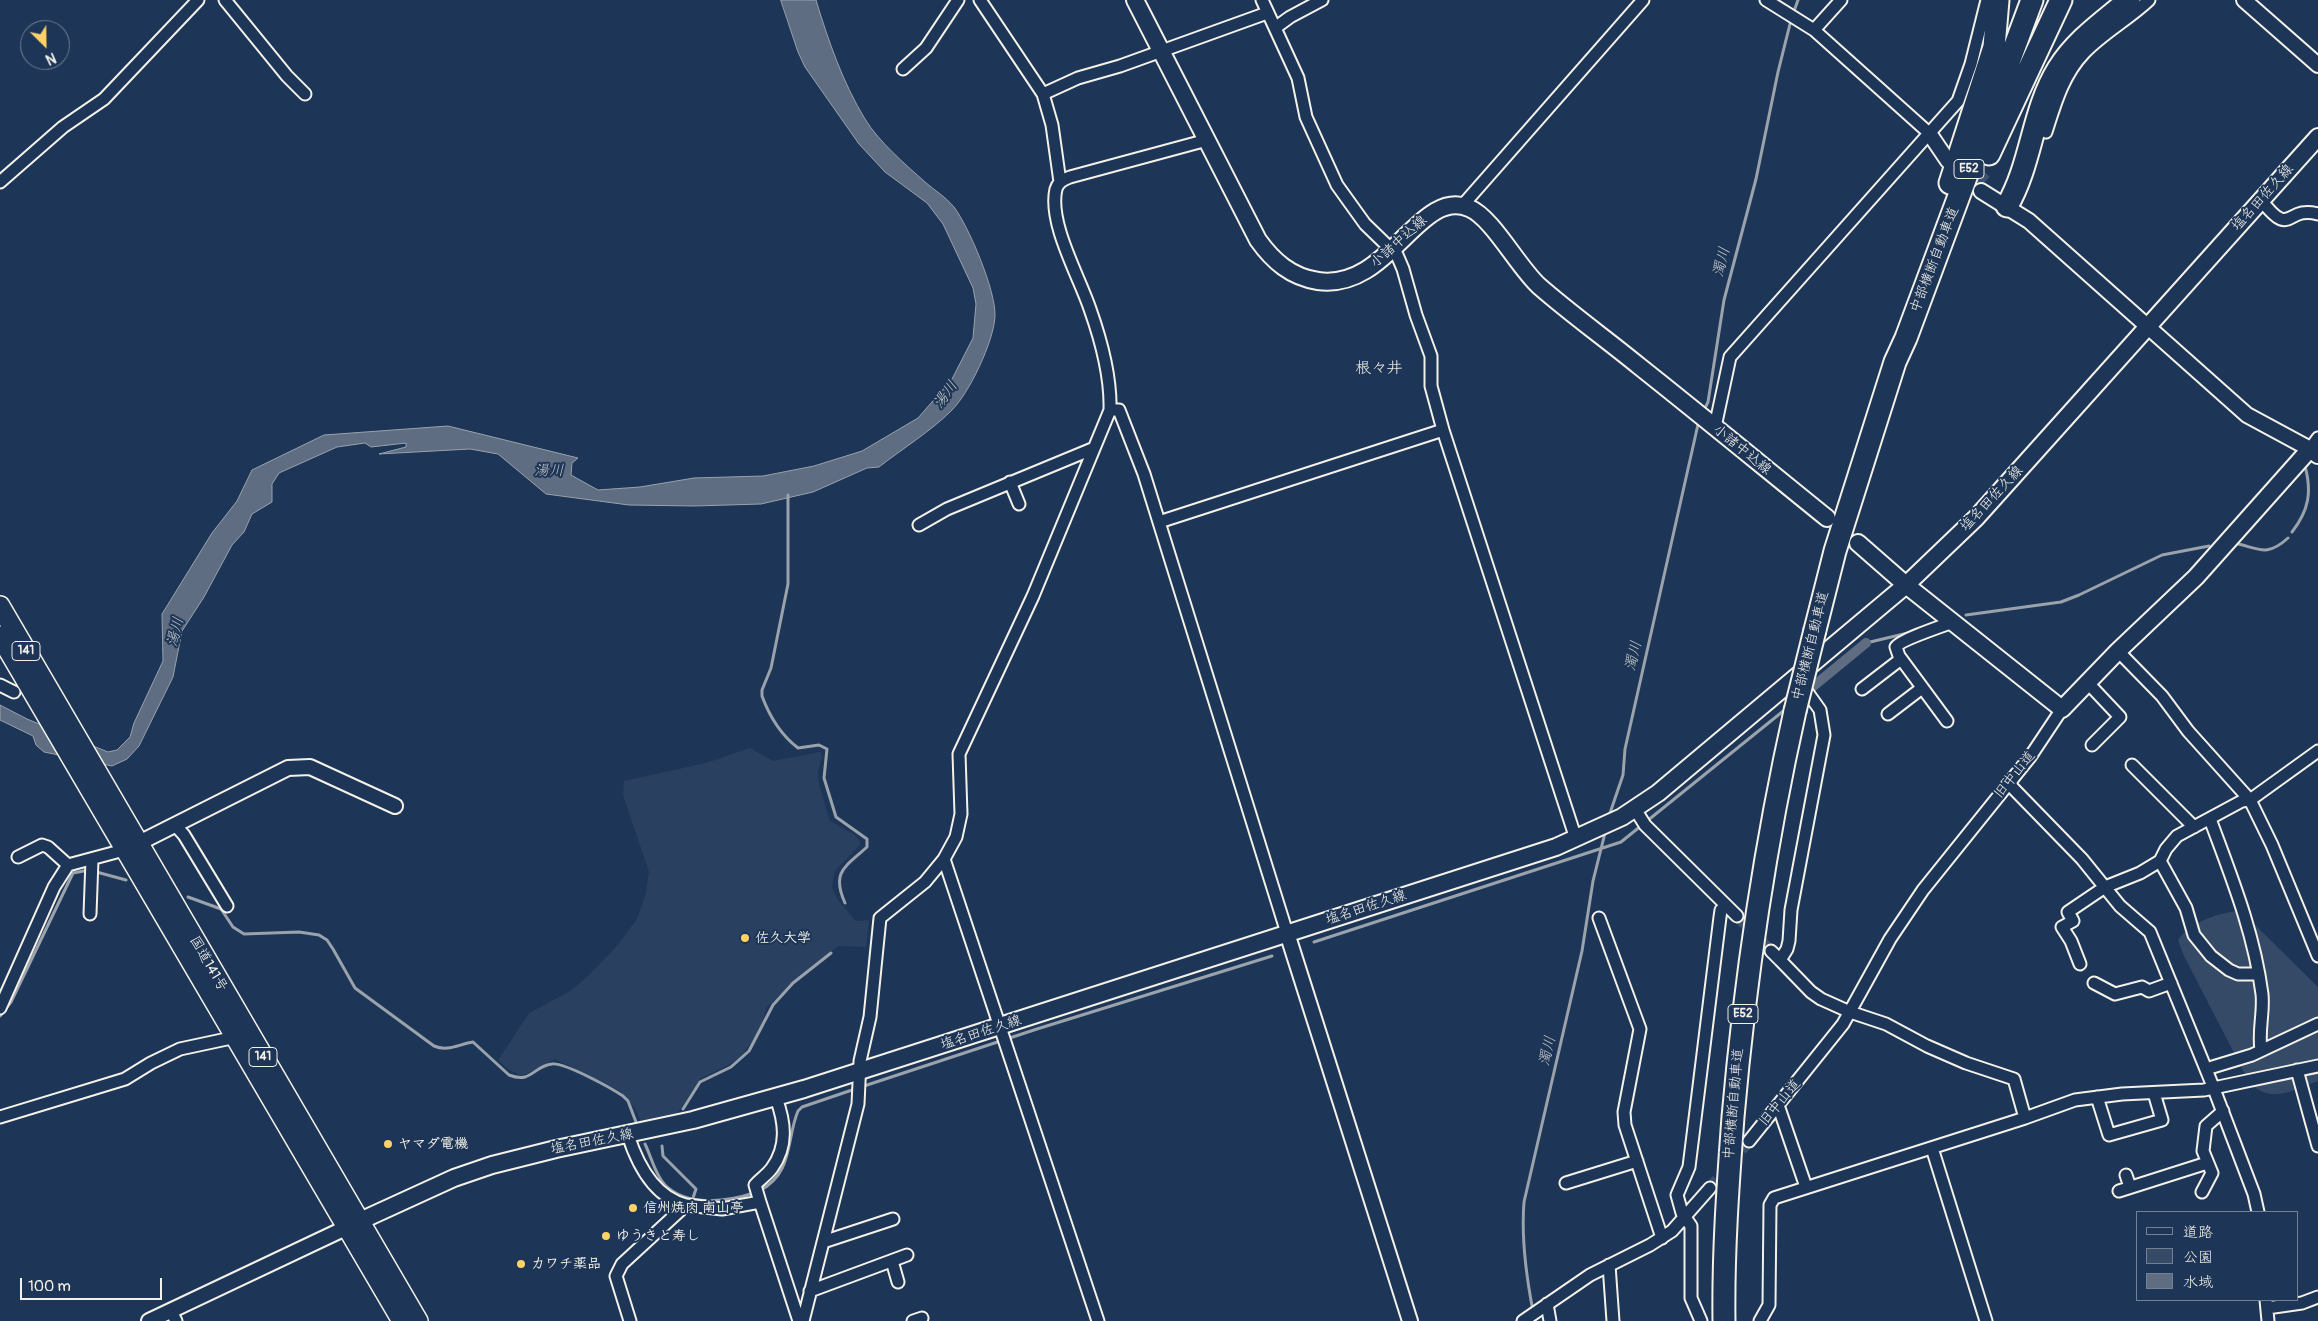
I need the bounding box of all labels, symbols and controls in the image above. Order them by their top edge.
north arrow [20,20,70,70]
text: N [43,49,58,68]
road number: E52 [1954,160,1984,178]
street label: 塩名田佐久線 [2229,161,2297,235]
street label: 中部横断自動車道 [1907,205,1963,315]
street label: 小諸中込線 [1367,212,1431,272]
water label: 濁川 [1710,245,1734,279]
district label: 根々井 [1355,359,1403,379]
water label: 湯川 [930,378,962,412]
street label: 小諸中込線 [1710,421,1774,479]
water label: 湯川 [534,462,564,480]
street label: 塩名田佐久線 [1957,463,2027,535]
street label: 中部横断自動車道 [1789,590,1833,702]
water label: 湯川 [163,615,189,649]
water label: 濁川 [1622,639,1646,673]
road number: 141 [12,641,40,660]
street label: 旧中山道 [1991,748,2039,802]
street label: 塩名田佐久線 [1323,887,1409,929]
place label: 佐久大学 [755,930,811,946]
marker: 佐久大学 [739,932,751,944]
street label: 国道141号 [185,933,231,995]
road number: E52 [1728,1004,1758,1024]
street label: 塩名田佐久線 [938,1012,1024,1054]
water label: 濁川 [1536,1034,1560,1068]
street label: 中部横断自動車道 [1721,1047,1747,1161]
road number: 141 [249,1048,277,1066]
street label: 旧中山道 [1756,1076,1804,1130]
street label: 塩名田佐久線 [549,1126,635,1158]
place label: ヤマダ電機 [398,1136,468,1152]
marker: ヤマダ電機 [382,1138,394,1150]
place label: 信州焼肉 南山亭 [643,1200,744,1216]
marker: 信州焼肉 南山亭 [627,1202,639,1214]
legend [2136,1211,2298,1301]
text: 道路 [2183,1223,2213,1242]
place label: ゆうきと寿し [616,1228,700,1244]
marker: ゆうきと寿し [600,1230,612,1242]
text: 公園 [2183,1248,2213,1267]
place label: カワチ薬品 [531,1256,601,1272]
marker: カワチ薬品 [515,1258,527,1270]
scale bar [22,1268,165,1300]
text: 水域 [2183,1273,2213,1292]
text: 100 m [28,1277,71,1296]

